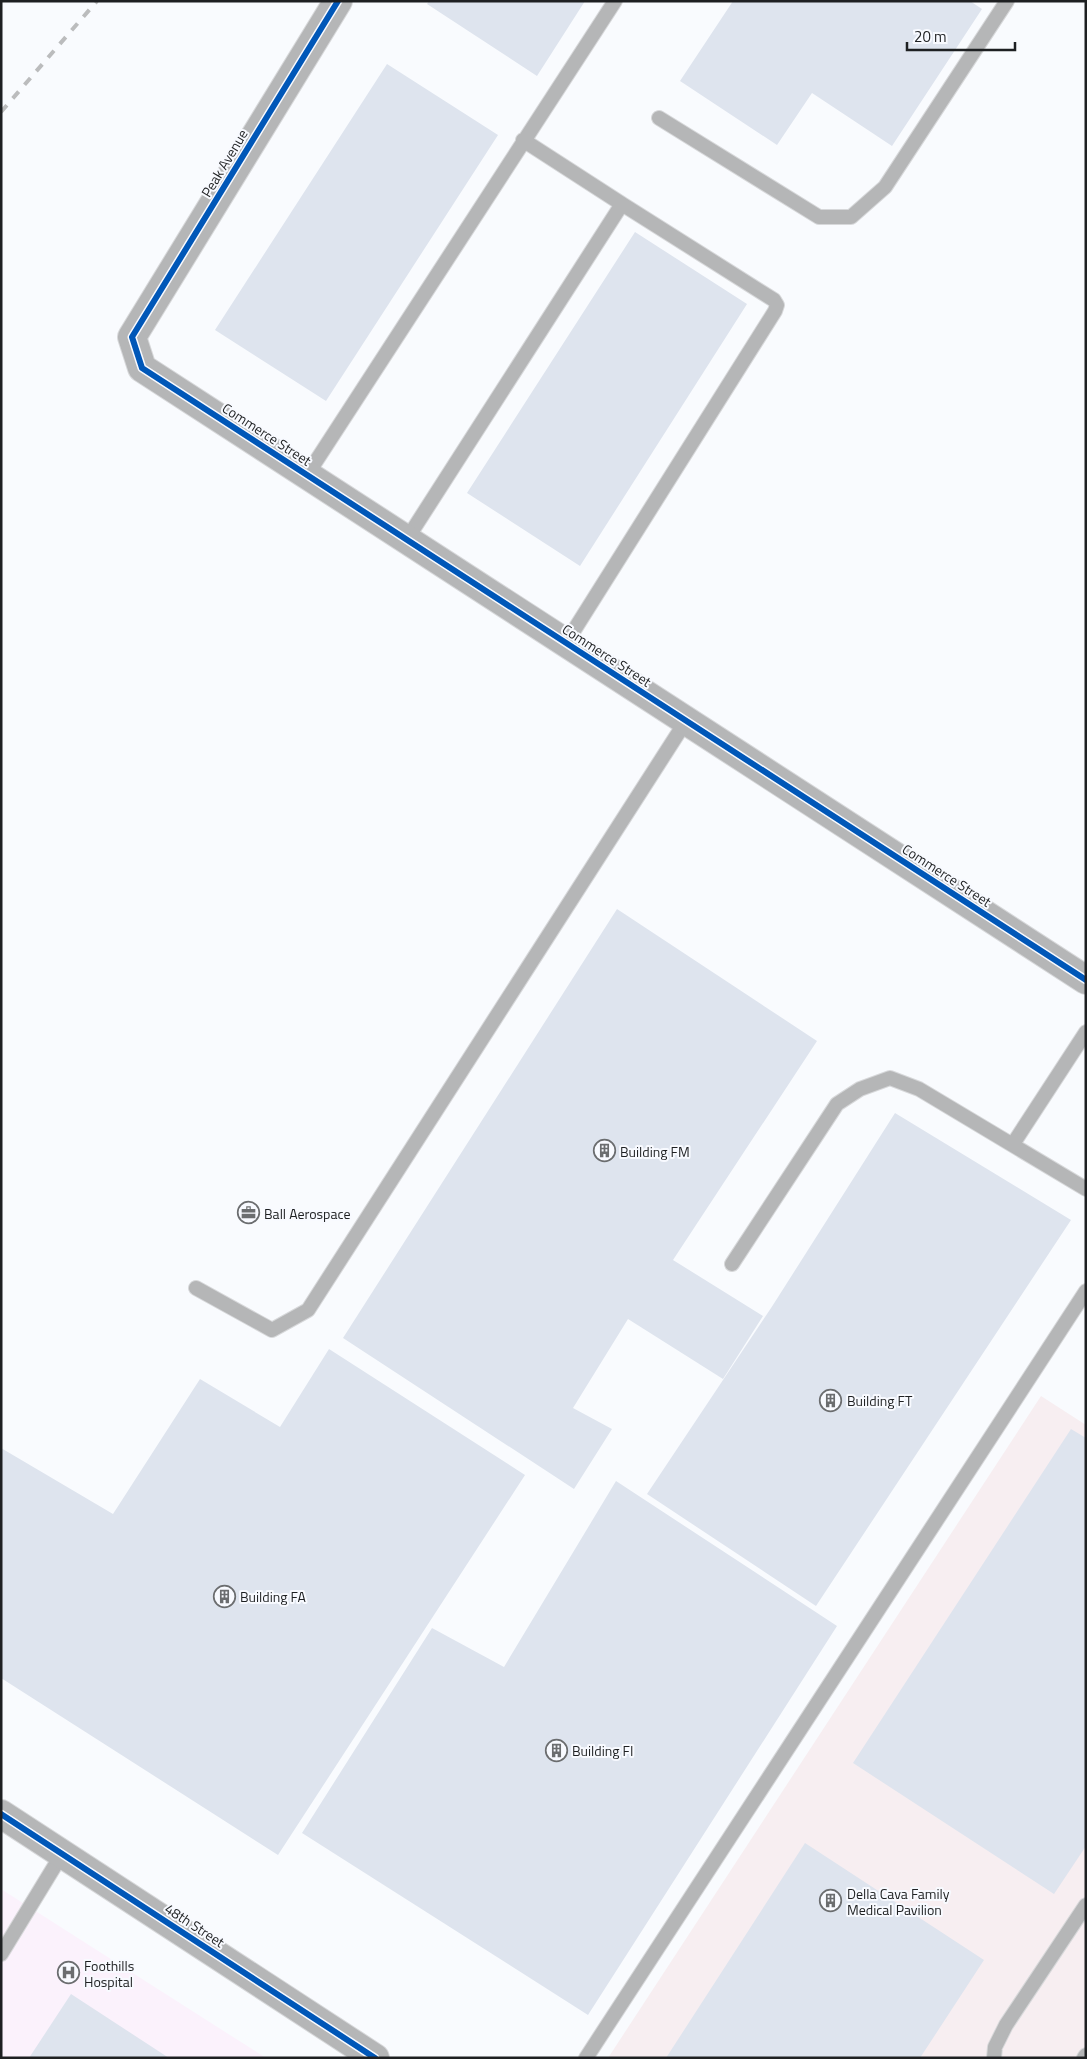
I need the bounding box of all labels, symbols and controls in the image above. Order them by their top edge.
scale bar [907,20,1014,52]
text: 20 m [914,25,947,48]
street label: Peak Avenue [195,125,253,201]
street label: Commerce Street [218,397,316,471]
street label: Commerce Street [558,618,656,692]
street label: Commerce Street [898,838,996,912]
building icon: Building FM [592,1139,616,1163]
place label: Building FM [620,1141,690,1162]
office icon: Ball Aerospace [236,1201,260,1225]
place label: Ball Aerospace [264,1203,351,1224]
building icon: Building FT [819,1388,843,1412]
place label: Building FT [847,1390,913,1411]
building icon: Building FA [212,1584,236,1608]
place label: Building FA [240,1586,307,1607]
building icon: Building FI [544,1738,568,1762]
place label: Building FI [572,1740,633,1761]
place label: Della Cava Family Medical Pavilion [847,1883,950,1920]
building icon: Della Cava Family Medical Pavilion [819,1889,843,1913]
street label: 48th Street [161,1898,229,1952]
place label: Foothills Hospital [84,1955,134,1992]
hospital icon: Foothills Hospital [56,1961,80,1985]

